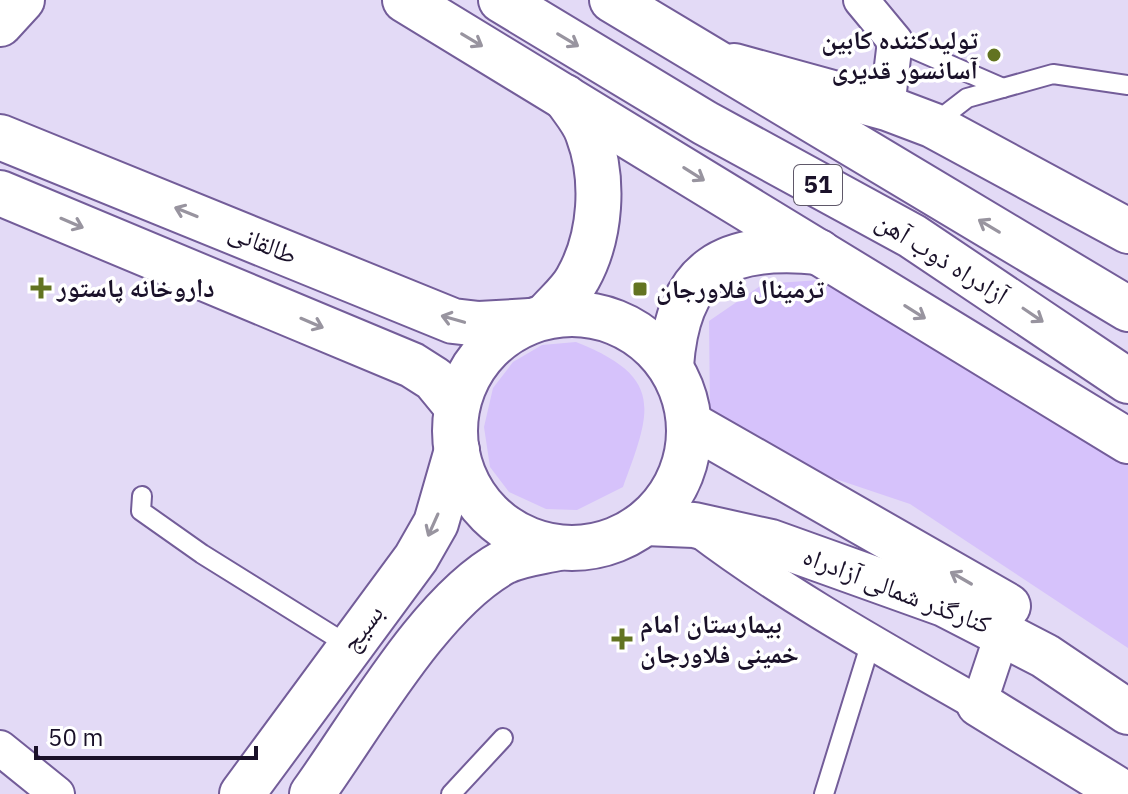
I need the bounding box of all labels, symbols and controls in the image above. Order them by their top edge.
place label: تولیدکننده کابین آسانسور قدیری [821,22,979,86]
one-way arrow [460,32,483,48]
one-way arrow [556,32,579,48]
marker: تولیدکننده کابین آسانسور قدیری [985,46,1003,64]
road number: 51 [794,165,842,205]
one-way arrow [682,167,705,183]
street label: آزادراه ذوب آهن [870,203,1016,312]
one-way arrow [174,204,199,218]
street label: طالقانی [224,213,303,271]
one-way arrow [59,217,84,232]
one-way arrow [978,218,1001,234]
place label: داروخانه پاستور [56,270,215,304]
place label: ترمینال فلاورجان [656,271,824,305]
marker: داروخانه پاستور [32,279,50,297]
marker: ترمینال فلاورجان [631,280,649,298]
one-way arrow [903,304,926,320]
one-way arrow [1021,307,1043,323]
one-way arrow [441,310,467,325]
one-way arrow [299,317,324,332]
one-way arrow [425,512,440,536]
street label: کنارگذر شمالی آزادراه [799,538,996,641]
one-way arrow [949,570,973,585]
street label: بسیج [332,597,391,659]
place label: بیمارستان امام خمینی فلاورجان [640,606,799,670]
marker: بیمارستان امام خمینی فلاورجان [611,628,633,650]
scale bar [36,710,256,760]
text: 50 m [48,721,103,753]

